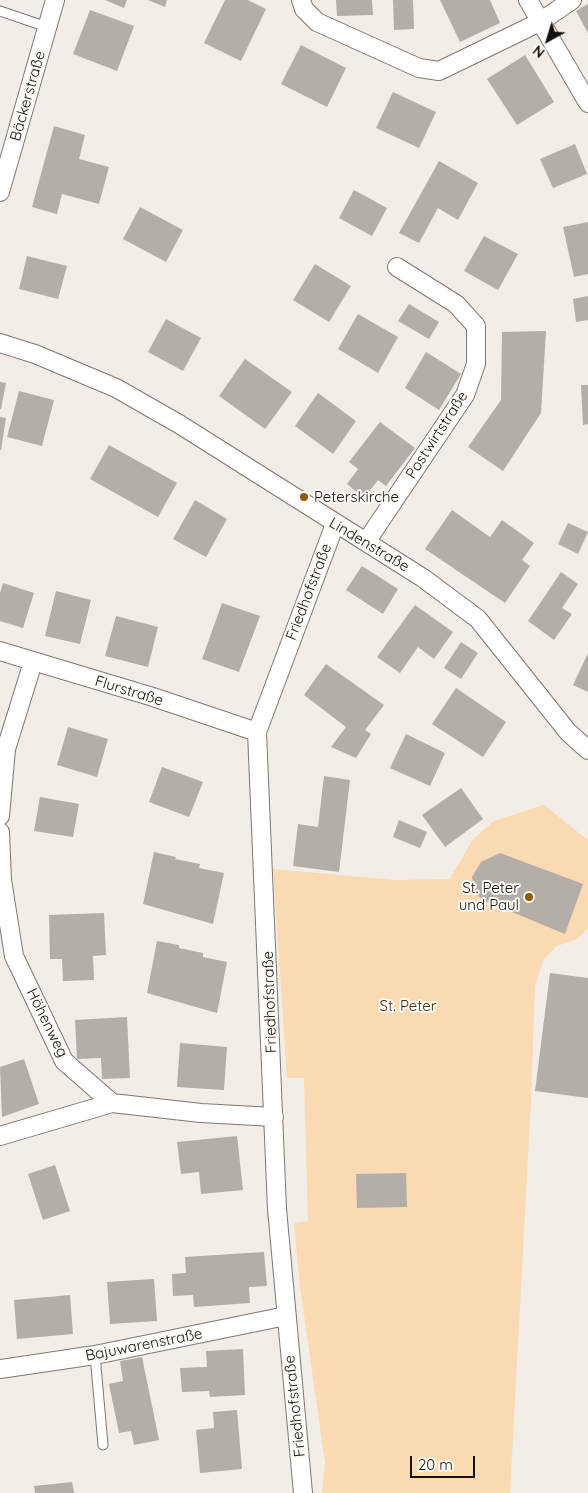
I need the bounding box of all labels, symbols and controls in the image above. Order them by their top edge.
north arrow [523,15,573,65]
text: N [529,41,548,62]
street label: Bäckerstraße [7,49,49,143]
street label: Postwirtstraße [402,388,472,482]
place label: Peterskirche [314,488,399,506]
marker: Peterskirche [298,491,310,503]
street label: Lindenstraße [326,514,412,576]
street label: Friedhofstraße [282,541,336,643]
street label: Flurstraße [93,672,165,710]
place label: St. Peter und Paul [459,879,519,914]
marker: St. Peter und Paul [523,891,535,903]
street label: Friedhofstraße [259,951,281,1053]
street label: Höhenweg [23,986,71,1060]
park label: St. Peter [380,997,436,1015]
street label: Bajuwarenstraße [84,1325,204,1365]
street label: Friedhofstraße [281,1354,309,1458]
scale bar [413,1446,478,1478]
text: 20 m [418,1455,453,1474]

